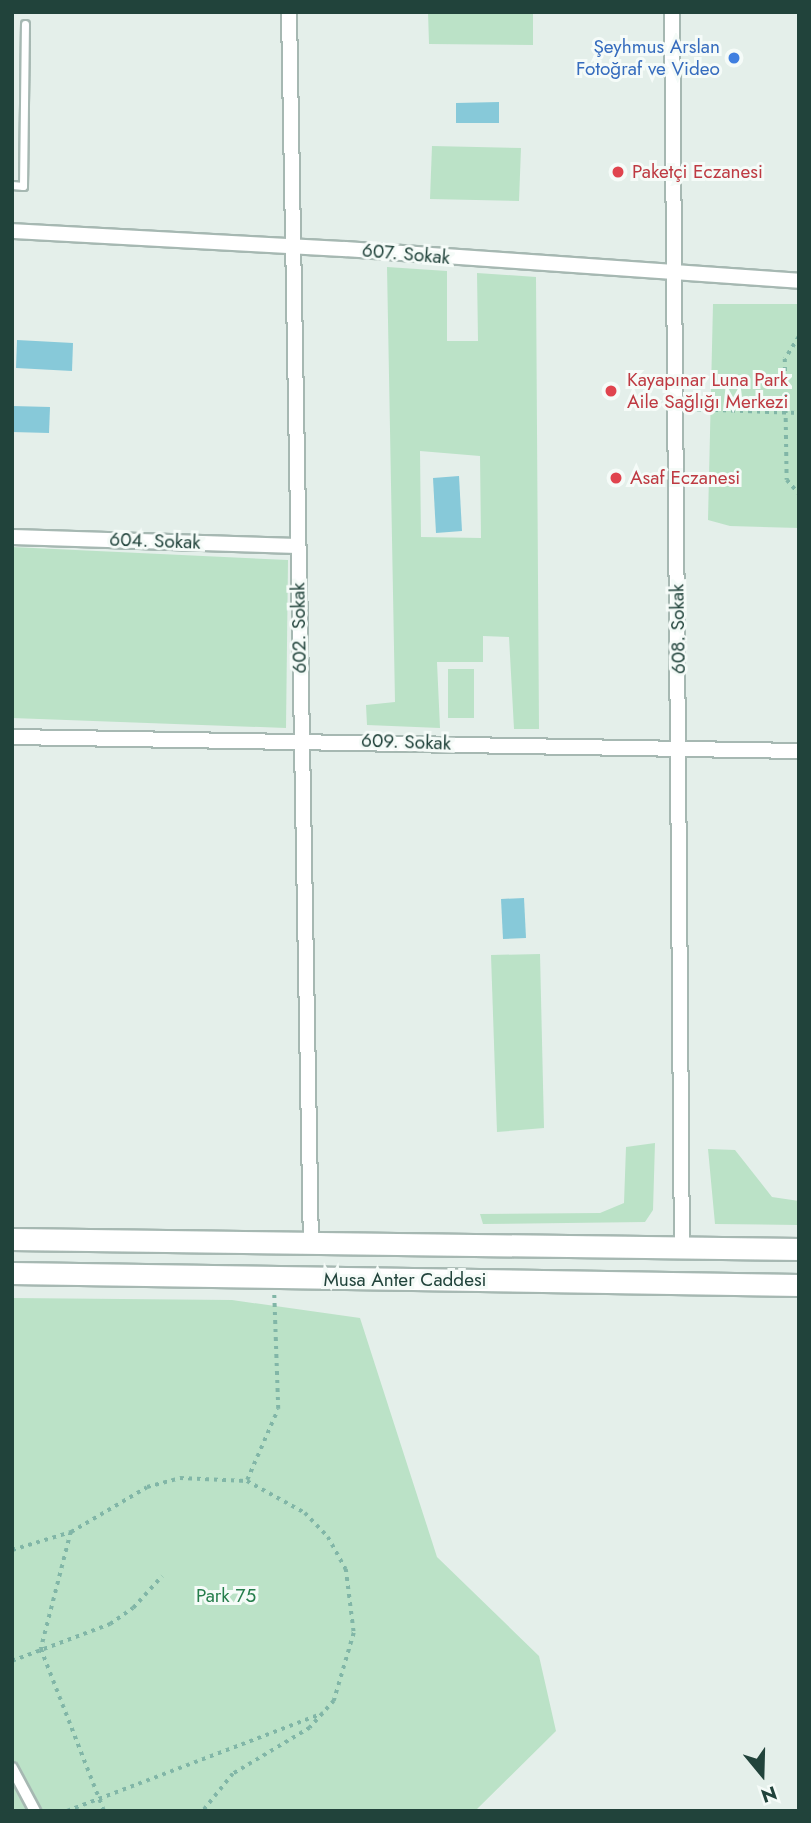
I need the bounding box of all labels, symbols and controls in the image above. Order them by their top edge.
place label: Şeyhmus Arslan Fotoğraf ve Video [576,36,720,80]
marker: Şeyhmus Arslan Fotoğraf ve Video [726,50,742,66]
place label: Paketçi Eczanesi [632,161,763,183]
marker: Paketçi Eczanesi [610,164,626,180]
street label: 607. Sokak [361,239,451,269]
place label: Kayapınar Luna Park Aile Sağlığı Merkezi [627,369,788,413]
marker: Kayapınar Luna Park Aile Sağlığı Merkezi [601,381,621,401]
place label: Asaf Eczanesi [630,467,740,489]
marker: Asaf Eczanesi [608,470,624,486]
street label: 604. Sokak [109,528,201,554]
street label: 602. Sokak [287,582,311,674]
street label: 608. Sokak [666,584,690,674]
street label: 609. Sokak [361,729,451,755]
street label: Musa Anter Caddesi [323,1269,487,1291]
park label: Park 75 [196,1585,256,1607]
north arrow [727,1739,797,1809]
text: N [757,1779,781,1810]

